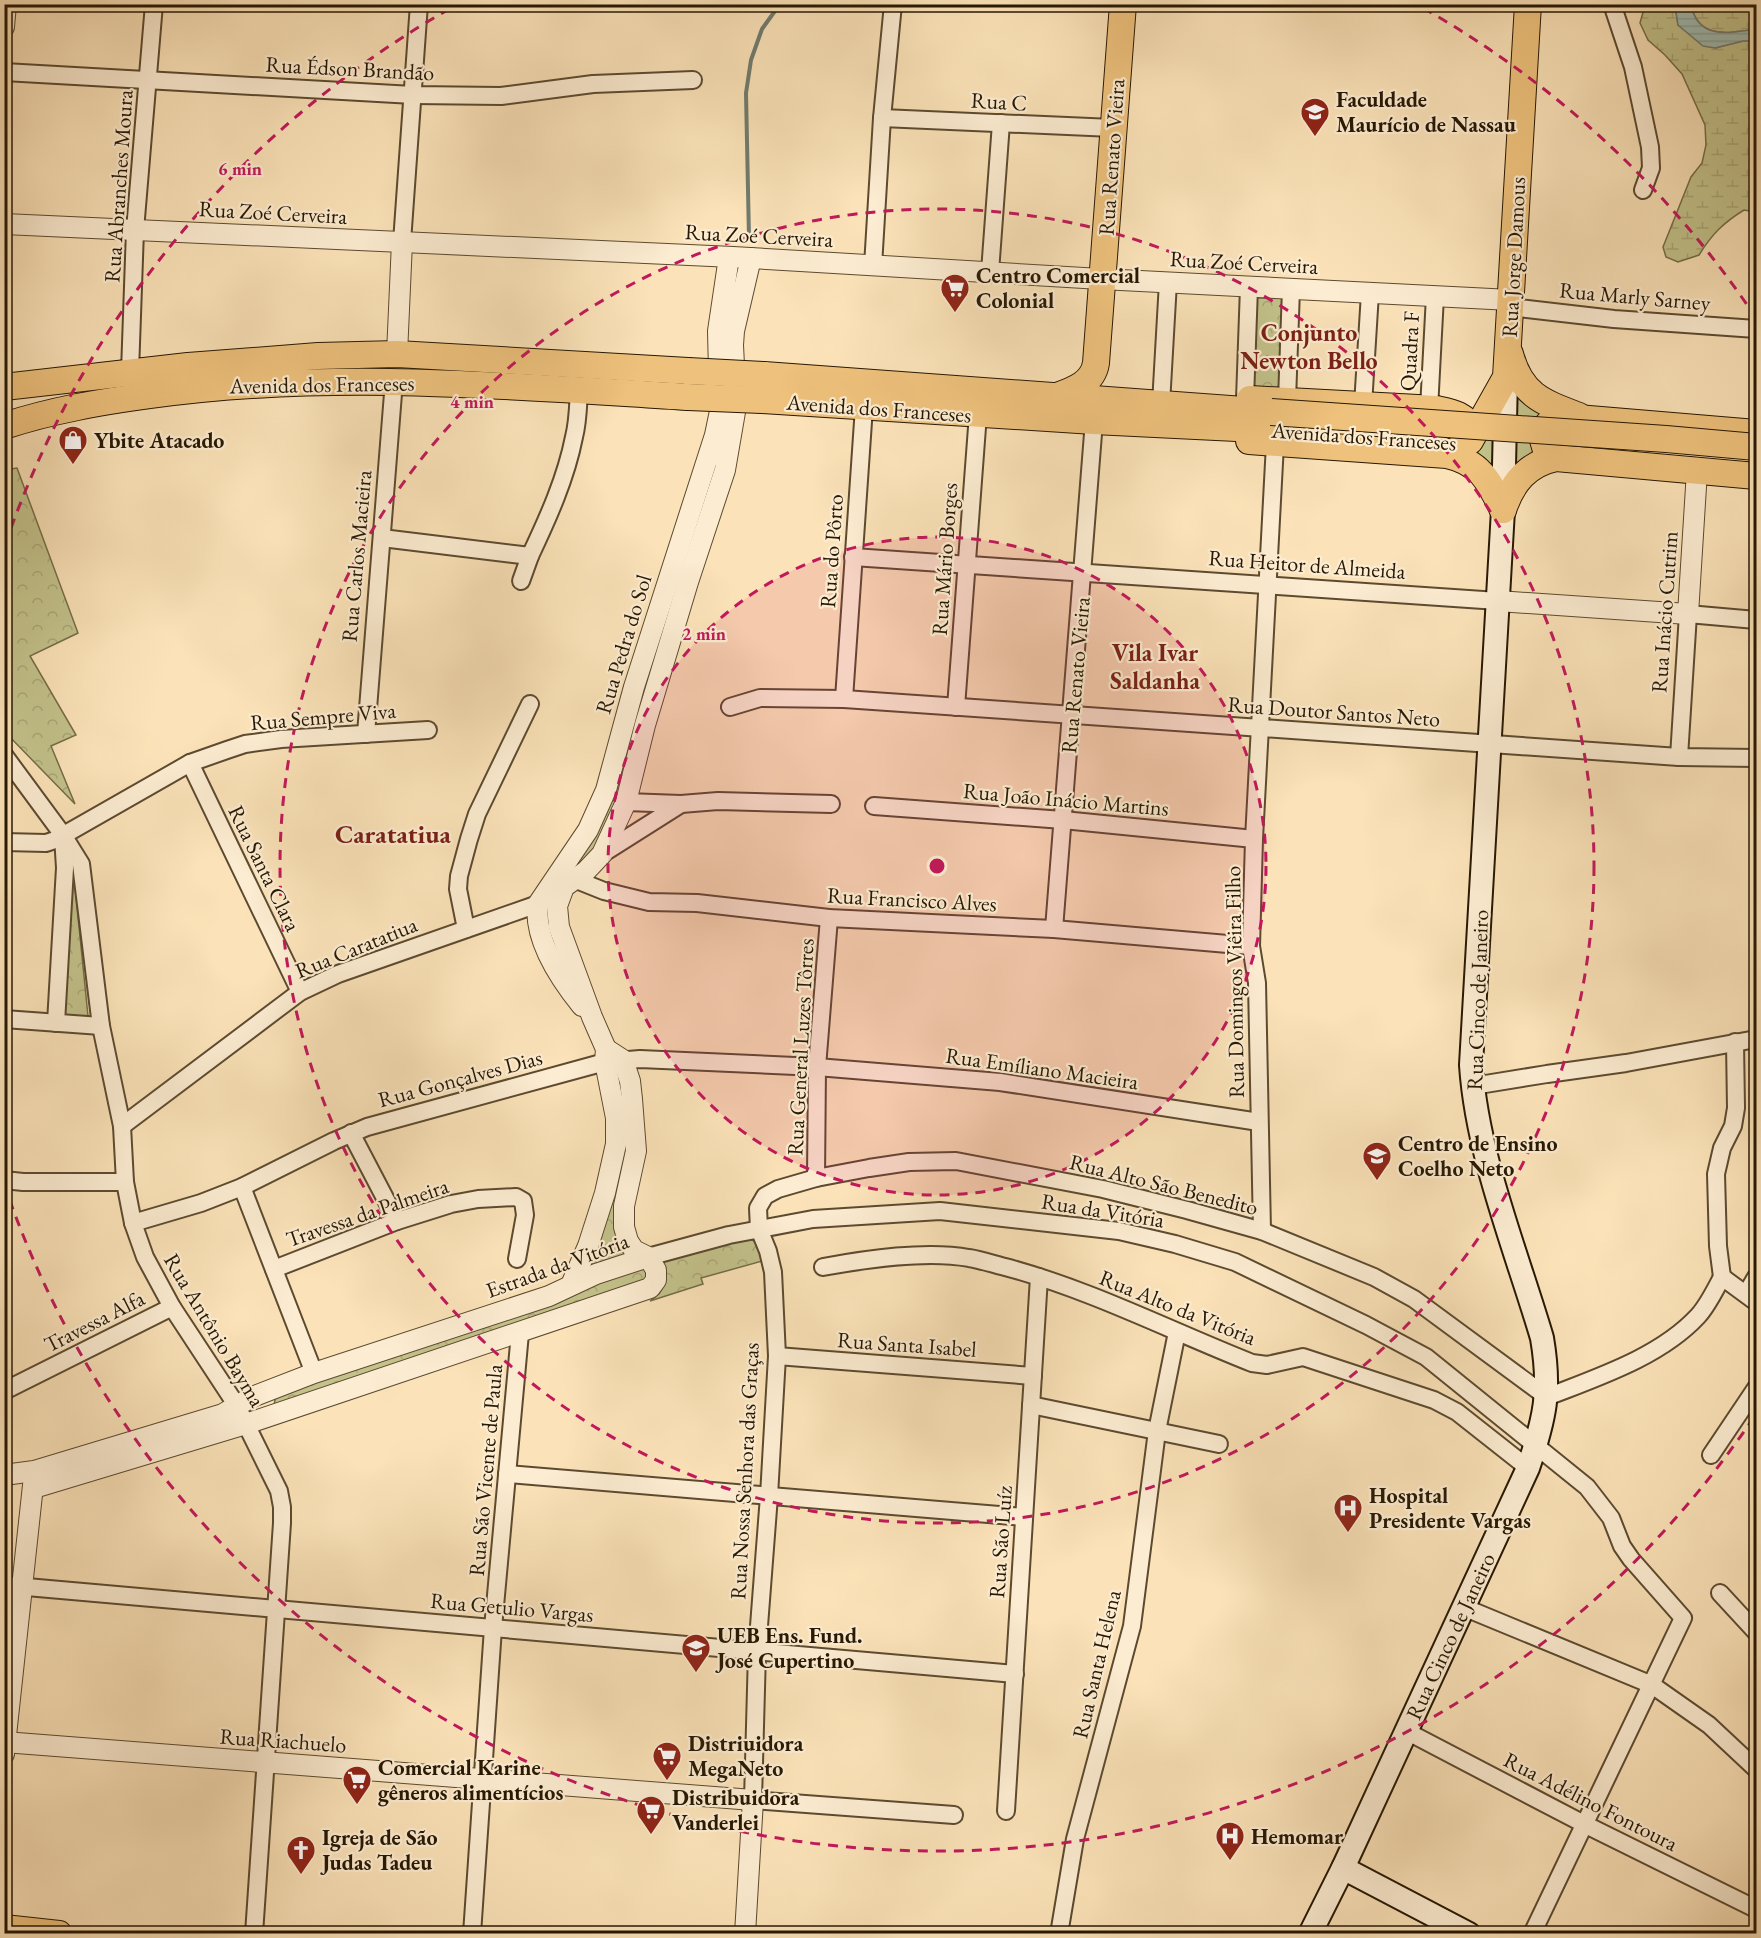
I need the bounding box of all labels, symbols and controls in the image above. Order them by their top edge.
street label: Rua Édson Brandão [265,50,435,87]
street label: Rua Renato Vieira [1092,77,1131,236]
place label: Faculdade Maurício de Nassau [1336,85,1516,139]
street label: Rua C [970,86,1028,117]
street label: Rua Abranches Moura [97,88,140,283]
school or university icon: Faculdade Maurício de Nassau [1299,96,1331,138]
text: 6 min [218,157,262,180]
street label: Rua Jorge Damous [1495,176,1532,338]
street label: Rua Zoé Cerveira [198,194,348,231]
street label: Rua Zoé Cerveira [684,217,834,254]
street label: Rua Zoé Cerveira [1169,244,1319,281]
place label: Centro Comercial Colonial [976,261,1140,315]
supermarket icon: Centro Comercial Colonial [939,272,971,314]
street label: Rua Marly Sarney [1558,275,1712,318]
street label: Quadra F [1393,310,1426,392]
district label: Conjunto Newton Bello [1240,317,1378,376]
street label: Avenida dos Franceses [228,368,415,401]
street label: Avenida dos Franceses [785,388,972,429]
text: 4 min [450,390,494,413]
street label: Avenida dos Franceses [1270,416,1457,457]
shop icon: Ybite Atacado [57,424,89,466]
place label: Ybite Atacado [94,426,224,455]
street label: Rua Carlos Macieira [335,469,378,643]
street label: Rua Mário Borges [925,482,964,636]
street label: Rua do Pôrto [813,493,850,609]
street label: Rua Inácio Cutrim [1644,530,1685,694]
street label: Rua Heitor de Almeida [1207,543,1407,586]
street label: Rua Pedra do Sol [589,571,658,717]
street label: Rua Renato Vieira [1054,595,1097,755]
text: 2 min [682,622,726,645]
district label: Vila Ivar Saldanha [1110,637,1201,696]
street label: Rua Doutor Santos Neto [1227,690,1441,733]
street label: Rua Sempre Viva [249,696,397,737]
street label: Rua João Inácio Martins [962,776,1170,823]
street label: Rua Santa Clara [221,800,308,936]
district label: Caratatiua [335,817,452,851]
centre of rings [927,856,947,876]
street label: Rua Domingos Viêira Filho [1218,865,1251,1098]
street label: Rua Francisco Alves [826,881,998,918]
street label: Rua Cinco de Janeiro [1460,909,1495,1091]
street label: Rua Caratatiua [291,910,422,985]
street label: Rua General Luzes Tôrres [780,938,821,1156]
street label: Rua Emíliano Macieira [944,1041,1140,1096]
street label: Rua Gonçalves Dias [375,1043,545,1114]
place label: Centro de Ensino Coelho Neto [1398,1129,1557,1183]
school or university icon: Centro de Ensino Coelho Neto [1361,1140,1393,1182]
street label: Rua Alto São Benedito [1067,1147,1261,1222]
street label: Travessa da Palmeira [282,1171,452,1254]
street label: Rua da Vitória [1040,1186,1167,1235]
street label: Estrada da Vitória [482,1226,633,1305]
street label: Rua Antônio Bayma [157,1248,272,1413]
street label: Rua Alto da Vitória [1095,1263,1261,1352]
street label: Travessa Alfa [39,1284,150,1359]
street label: Rua Santa Isabel [836,1325,978,1364]
street label: Rua Nossa Senhora das Graças [723,1342,766,1600]
street label: Rua São Vicente de Paula [462,1363,509,1577]
place label: Hospital Presidente Vargas [1369,1481,1531,1535]
street label: Rua São Luíz [982,1484,1019,1599]
hospital icon: Hospital Presidente Vargas [1332,1492,1364,1534]
street label: Rua Cinco de Janeiro [1399,1548,1502,1724]
street label: Rua Getulio Vargas [429,1586,595,1629]
street label: Rua Santa Helena [1065,1587,1128,1741]
place label: UEB Ens. Fund. José Cupertino [715,1621,863,1675]
school or university icon: UEB Ens. Fund. José Cupertino [680,1632,712,1674]
street label: Rua Riachuelo [219,1722,347,1759]
place label: Distriuidora MegaNeto [688,1729,804,1783]
supermarket icon: Distriuidora MegaNeto [651,1740,683,1782]
street label: Rua Adélino Fontoura [1499,1745,1683,1858]
place label: Comercial Karine gêneros alimentícios [378,1753,563,1807]
supermarket icon: Comercial Karine gêneros alimentícios [341,1764,373,1806]
place label: Distribuidora Vanderlei [672,1783,800,1837]
supermarket icon: Distribuidora Vanderlei [635,1794,667,1836]
hospital icon: Hemomar [1214,1820,1246,1862]
place label: Hemomar [1251,1822,1344,1851]
place label: Igreja de São Judas Tadeu [320,1823,438,1877]
church icon: Igreja de São Judas Tadeu [285,1834,317,1876]

